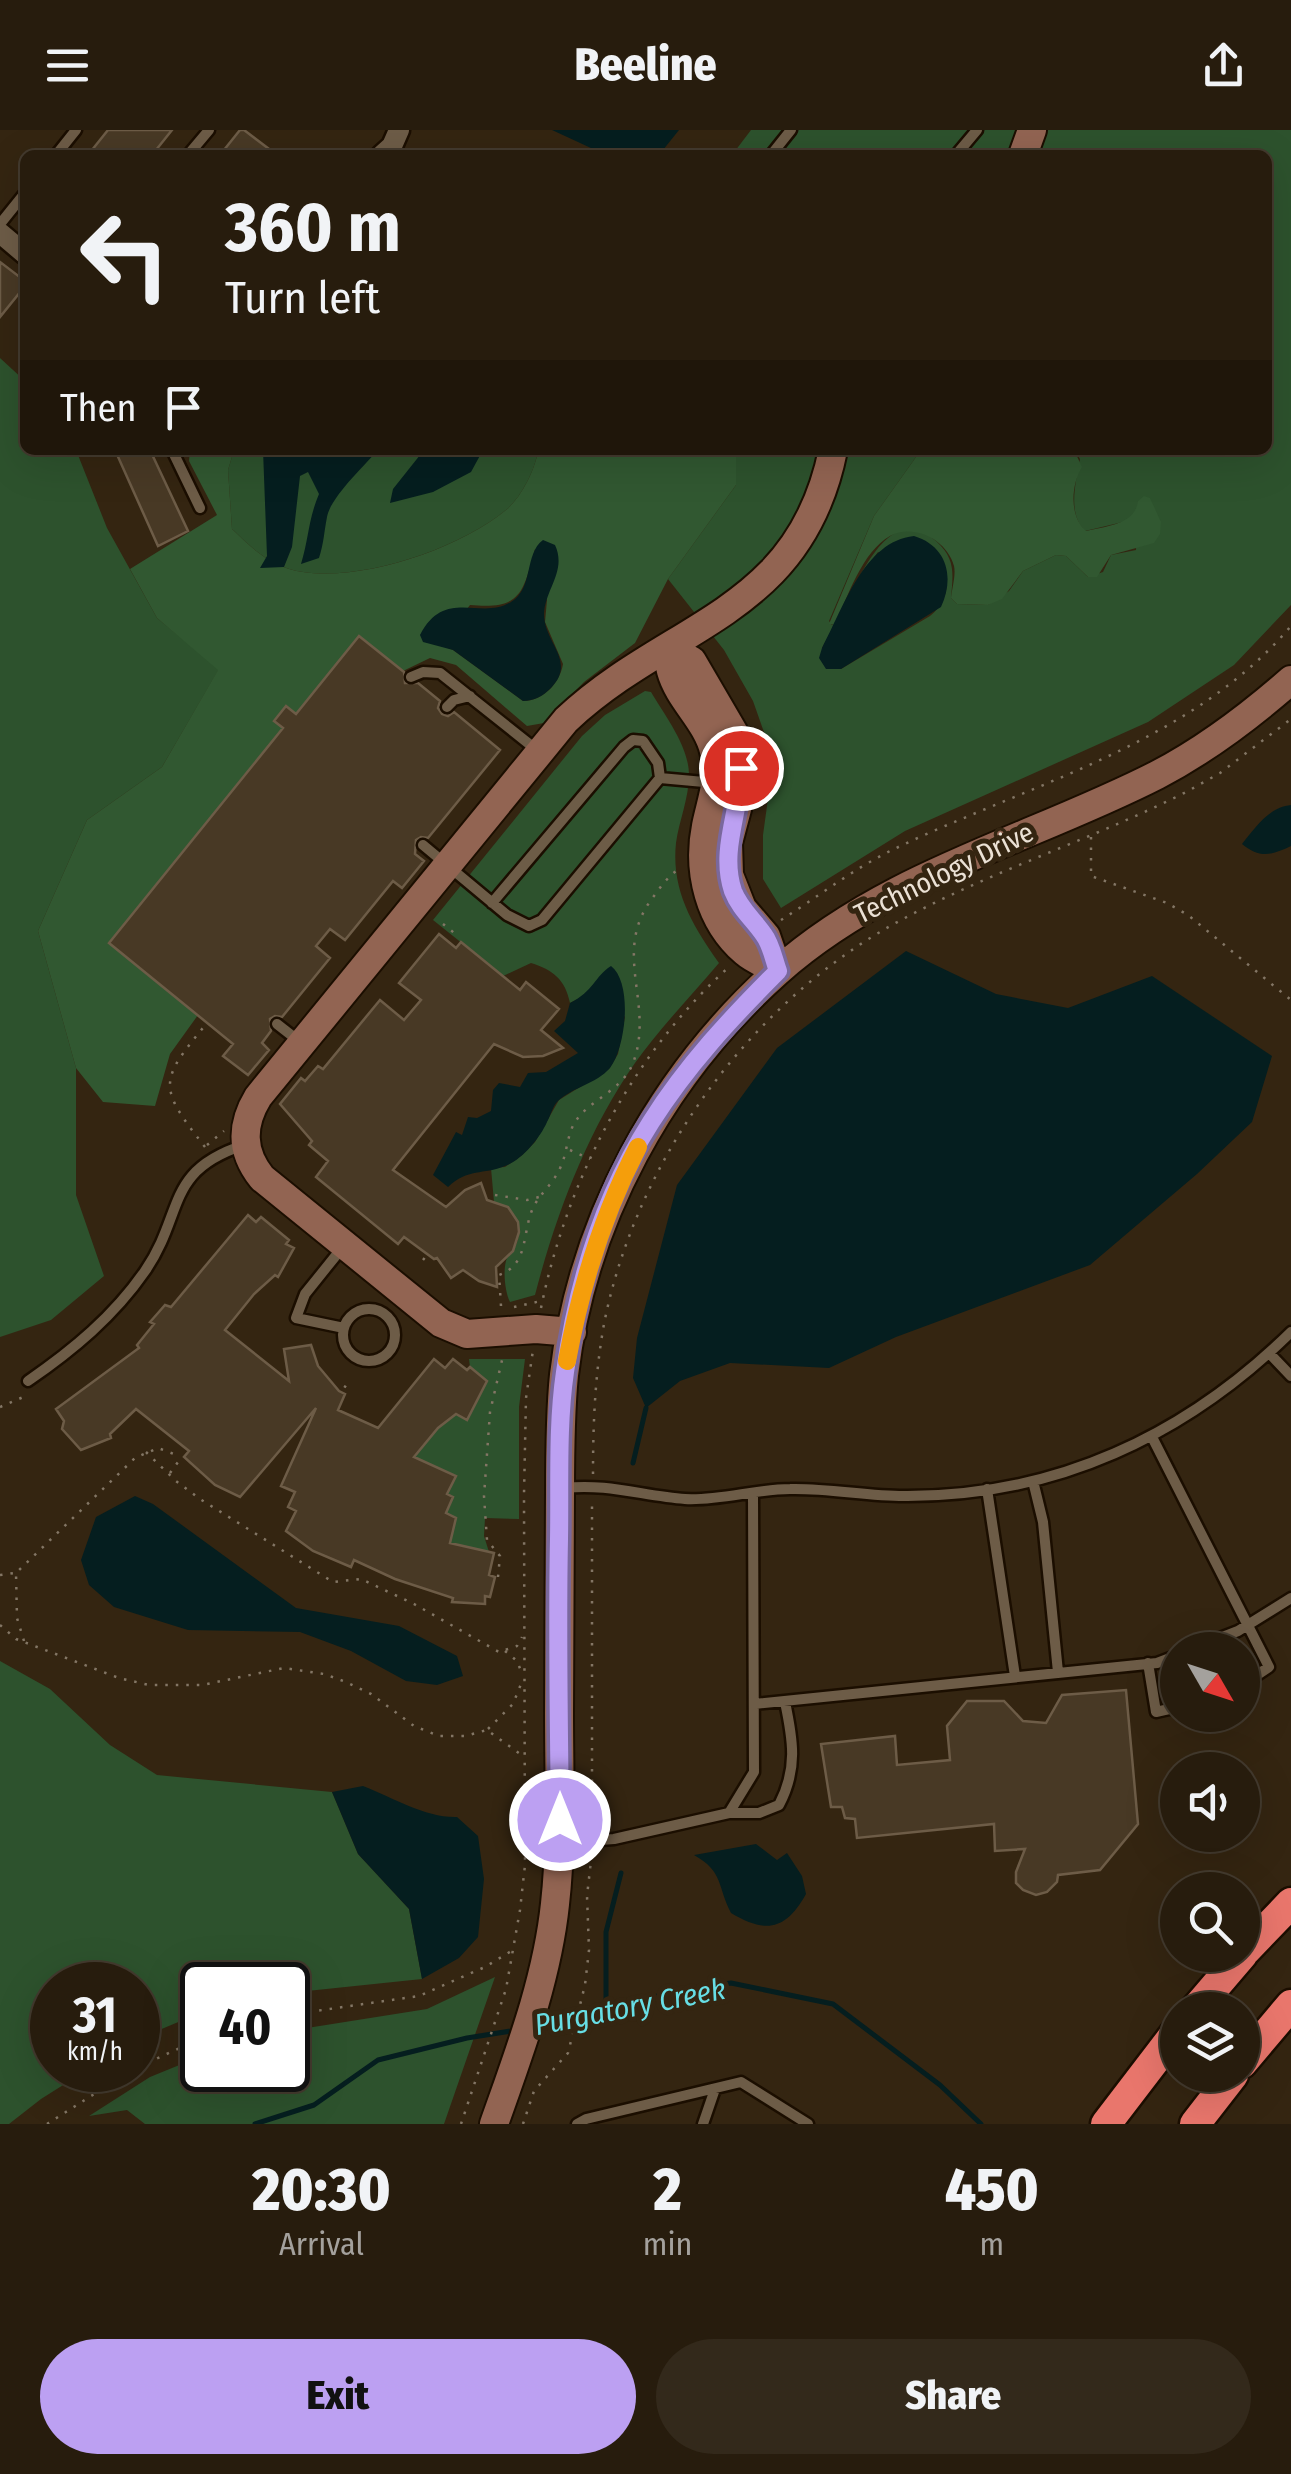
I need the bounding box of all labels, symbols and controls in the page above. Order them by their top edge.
icon: menu [40,38,95,93]
text: Beeline [575,38,716,92]
icon: share [1196,38,1251,93]
text: 360 m [225,186,401,270]
icon: left [60,190,190,320]
text: Turn left [225,271,380,325]
icon: arrive [156,380,211,435]
text: Then [60,385,136,431]
pin [699,726,784,811]
icon: arrive [714,741,769,796]
street label: Technology Drive [849,815,1039,931]
north arrow [1160,1632,1260,1732]
map controls [1160,1632,1260,2092]
button: sound [1160,1752,1260,1852]
position arrow [508,1768,612,1872]
button: search [1160,1872,1260,1972]
speed limit sign: 40 [180,1962,310,2092]
water label: Purgatory Creek [531,1971,729,2043]
text: 31 [73,1985,117,2045]
button: layers [1160,1992,1260,2092]
text: km/h [67,2037,123,2067]
text: 20:30 [252,2154,391,2226]
text: 2 [654,2154,682,2226]
text: 450 [945,2154,1039,2226]
text: Arrival [279,2225,364,2263]
text: min [643,2225,692,2263]
text: m [979,2225,1004,2263]
button: Exit [40,2339,636,2454]
button: Share [656,2339,1251,2454]

